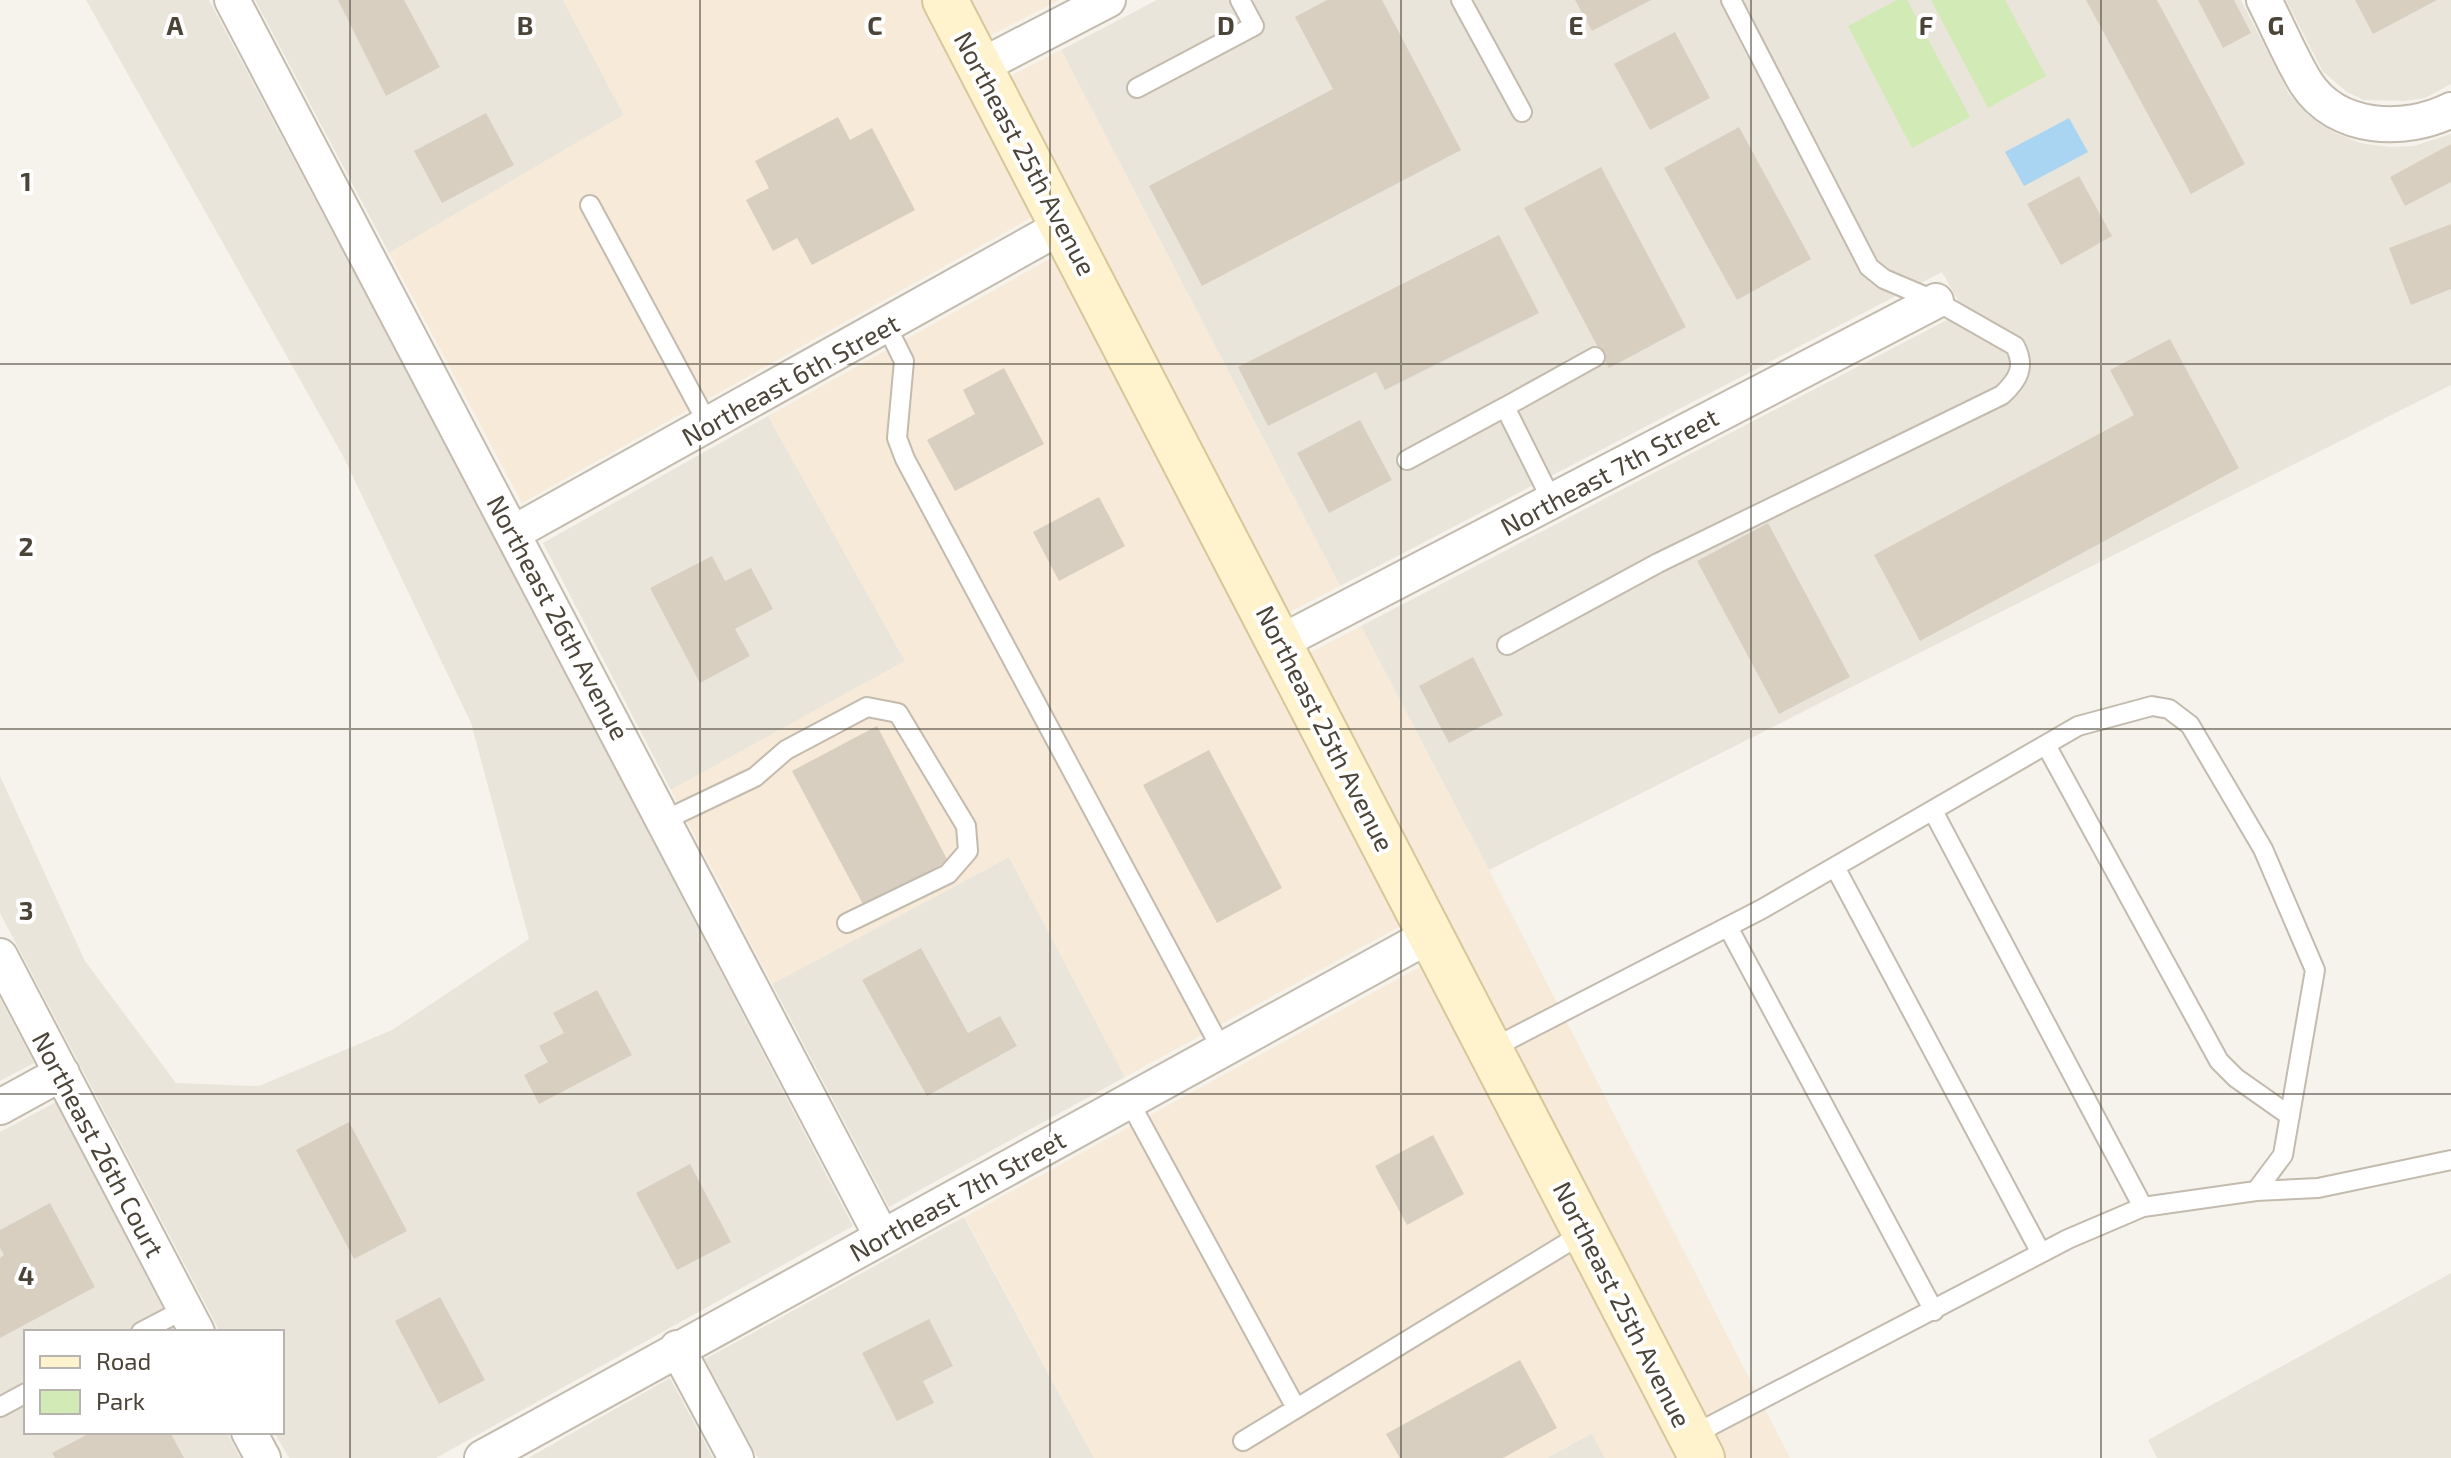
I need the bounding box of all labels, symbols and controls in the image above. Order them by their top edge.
text: A [167,9,184,40]
text: B [517,9,533,40]
text: C [867,9,883,40]
text: D [1217,9,1235,40]
text: E [1568,9,1584,40]
text: F [1919,9,1933,40]
text: G [2268,9,2284,40]
street label: Northeast 25th Avenue [949,26,1103,280]
text: 1 [20,165,32,196]
street label: Northeast 6th Street [676,306,904,452]
street label: Northeast 7th Street [1495,400,1723,542]
street label: Northeast 26th Avenue [481,489,637,745]
text: 2 [18,530,34,561]
street label: Northeast 25th Avenue [1251,600,1401,856]
text: 3 [19,894,33,925]
street label: Northeast 26th Court [26,1026,172,1262]
street label: Northeast 7th Street [844,1123,1070,1267]
street label: Northeast 25th Avenue [1548,1176,1698,1432]
text: 4 [18,1259,34,1290]
legend [24,1330,284,1434]
text: Road [96,1346,151,1375]
text: Park [96,1386,145,1415]

